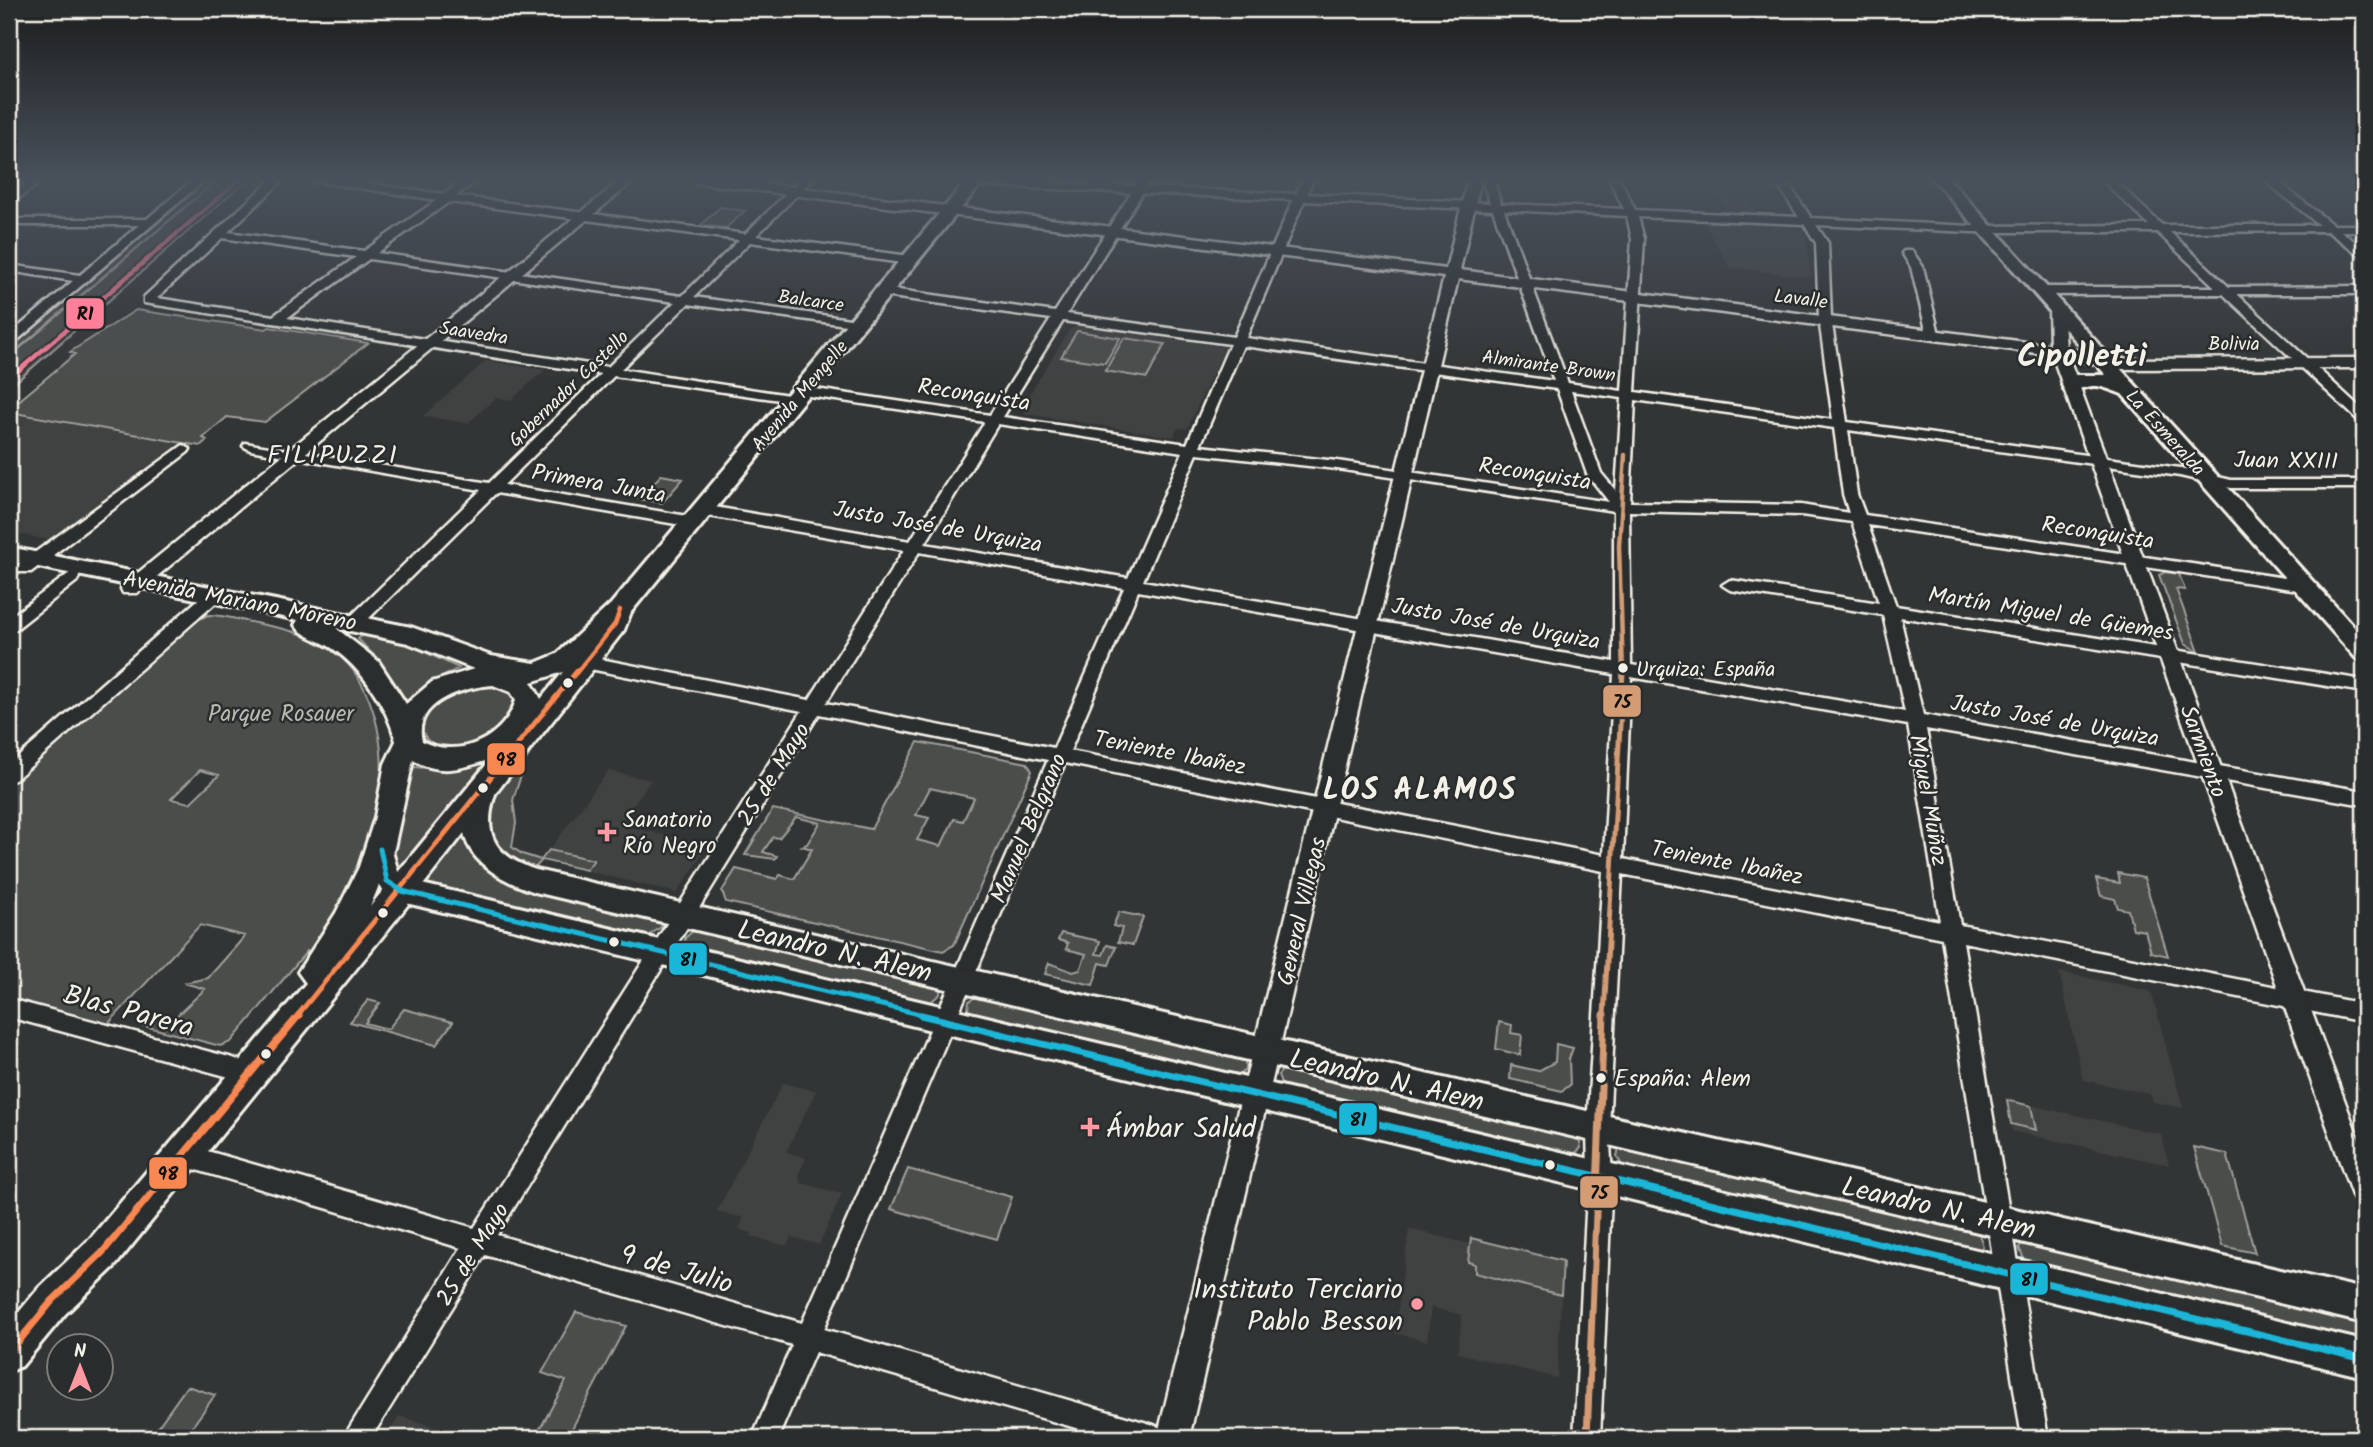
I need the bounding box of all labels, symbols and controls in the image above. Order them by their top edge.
street label: Lavalle [1772,282,1830,318]
street label: Balcarce [776,283,846,322]
line badge: R1 [65,297,105,330]
text: R1 [76,300,94,330]
street label: Saavedra [437,314,510,354]
street label: Gobernador Castello [502,324,637,455]
street label: Bolivia [2208,330,2260,360]
district label: Cipolletti [2017,332,2148,383]
street label: Avenida Mengelle [745,333,857,459]
street label: Almirante Brown [1480,343,1617,391]
street label: Reconquista [915,369,1033,423]
street label: La Esmeralda [2117,383,2212,484]
district label: FILIPUZZI [267,435,399,477]
street label: Juan XXIII [2234,443,2338,481]
street label: Reconquista [1476,448,1594,502]
street label: Primera Junta [529,455,669,514]
street label: Justo José de Urquiza [831,492,1045,564]
street label: Reconquista [2039,507,2157,561]
street label: Avenida Mariano Moreno [120,562,359,642]
street label: Martín Miguel de Güemes [1925,578,2176,652]
street label: Justo José de Urquiza [1389,589,1603,661]
place label: Urquiza: España [1636,654,1775,687]
marker: Urquiza: España [1616,661,1630,675]
unlabelled marker [561,676,575,690]
line badge: 75 [1602,684,1642,718]
street label: Justo José de Urquiza [1948,686,2162,758]
text: 75 [1613,688,1633,718]
park label: Parque Rosauer [208,697,355,733]
street label: Sarmiento [2169,700,2236,803]
street label: 25 de Mayo [729,716,821,834]
street label: Teniente Ibañez [1091,722,1249,786]
street label: Miguel Muñoz [1898,732,1956,869]
line badge: 98 [486,742,526,776]
text: 98 [496,746,517,776]
street label: Manuel Belgrano [982,748,1078,910]
district label: LOS ALAMOS [1322,767,1518,815]
unlabelled marker [476,781,490,795]
place label: Sanatorio Río Negro [623,803,716,865]
marker: Sanatorio Río Negro [597,822,617,842]
street label: Teniente Ibañez [1648,832,1806,896]
street label: General Villegas [1268,834,1338,989]
unlabelled marker [376,906,390,920]
street label: Leandro N. Alem [733,908,936,997]
unlabelled marker [607,935,621,949]
line badge: 81 [668,942,708,976]
text: 81 [680,946,697,976]
street label: Blas Parera [58,973,199,1051]
street label: Leandro N. Alem [1285,1037,1488,1126]
unlabelled marker [259,1047,273,1061]
place label: España: Alem [1614,1060,1751,1099]
marker: España: Alem [1594,1071,1608,1085]
line badge: 81 [1338,1102,1378,1136]
text: 81 [1350,1106,1367,1136]
place label: Ámbar Salud [1106,1107,1257,1152]
marker: Ámbar Salud [1080,1117,1100,1137]
line badge: 98 [148,1156,188,1190]
unlabelled marker [1543,1158,1557,1172]
text: 98 [158,1160,179,1190]
street label: Leandro N. Alem [1837,1165,2040,1254]
line badge: 75 [1579,1175,1619,1209]
text: 75 [1590,1179,1610,1209]
street label: 25 de Mayo [428,1196,520,1314]
street label: 9 de Julio [615,1233,738,1308]
line badge: 81 [2009,1262,2049,1296]
text: 81 [2021,1266,2038,1296]
place label: Instituto Terciario Pablo Besson [1193,1268,1403,1345]
marker: Instituto Terciario Pablo Besson [1409,1296,1425,1312]
north arrow [46,1332,116,1402]
text: N [74,1337,86,1367]

